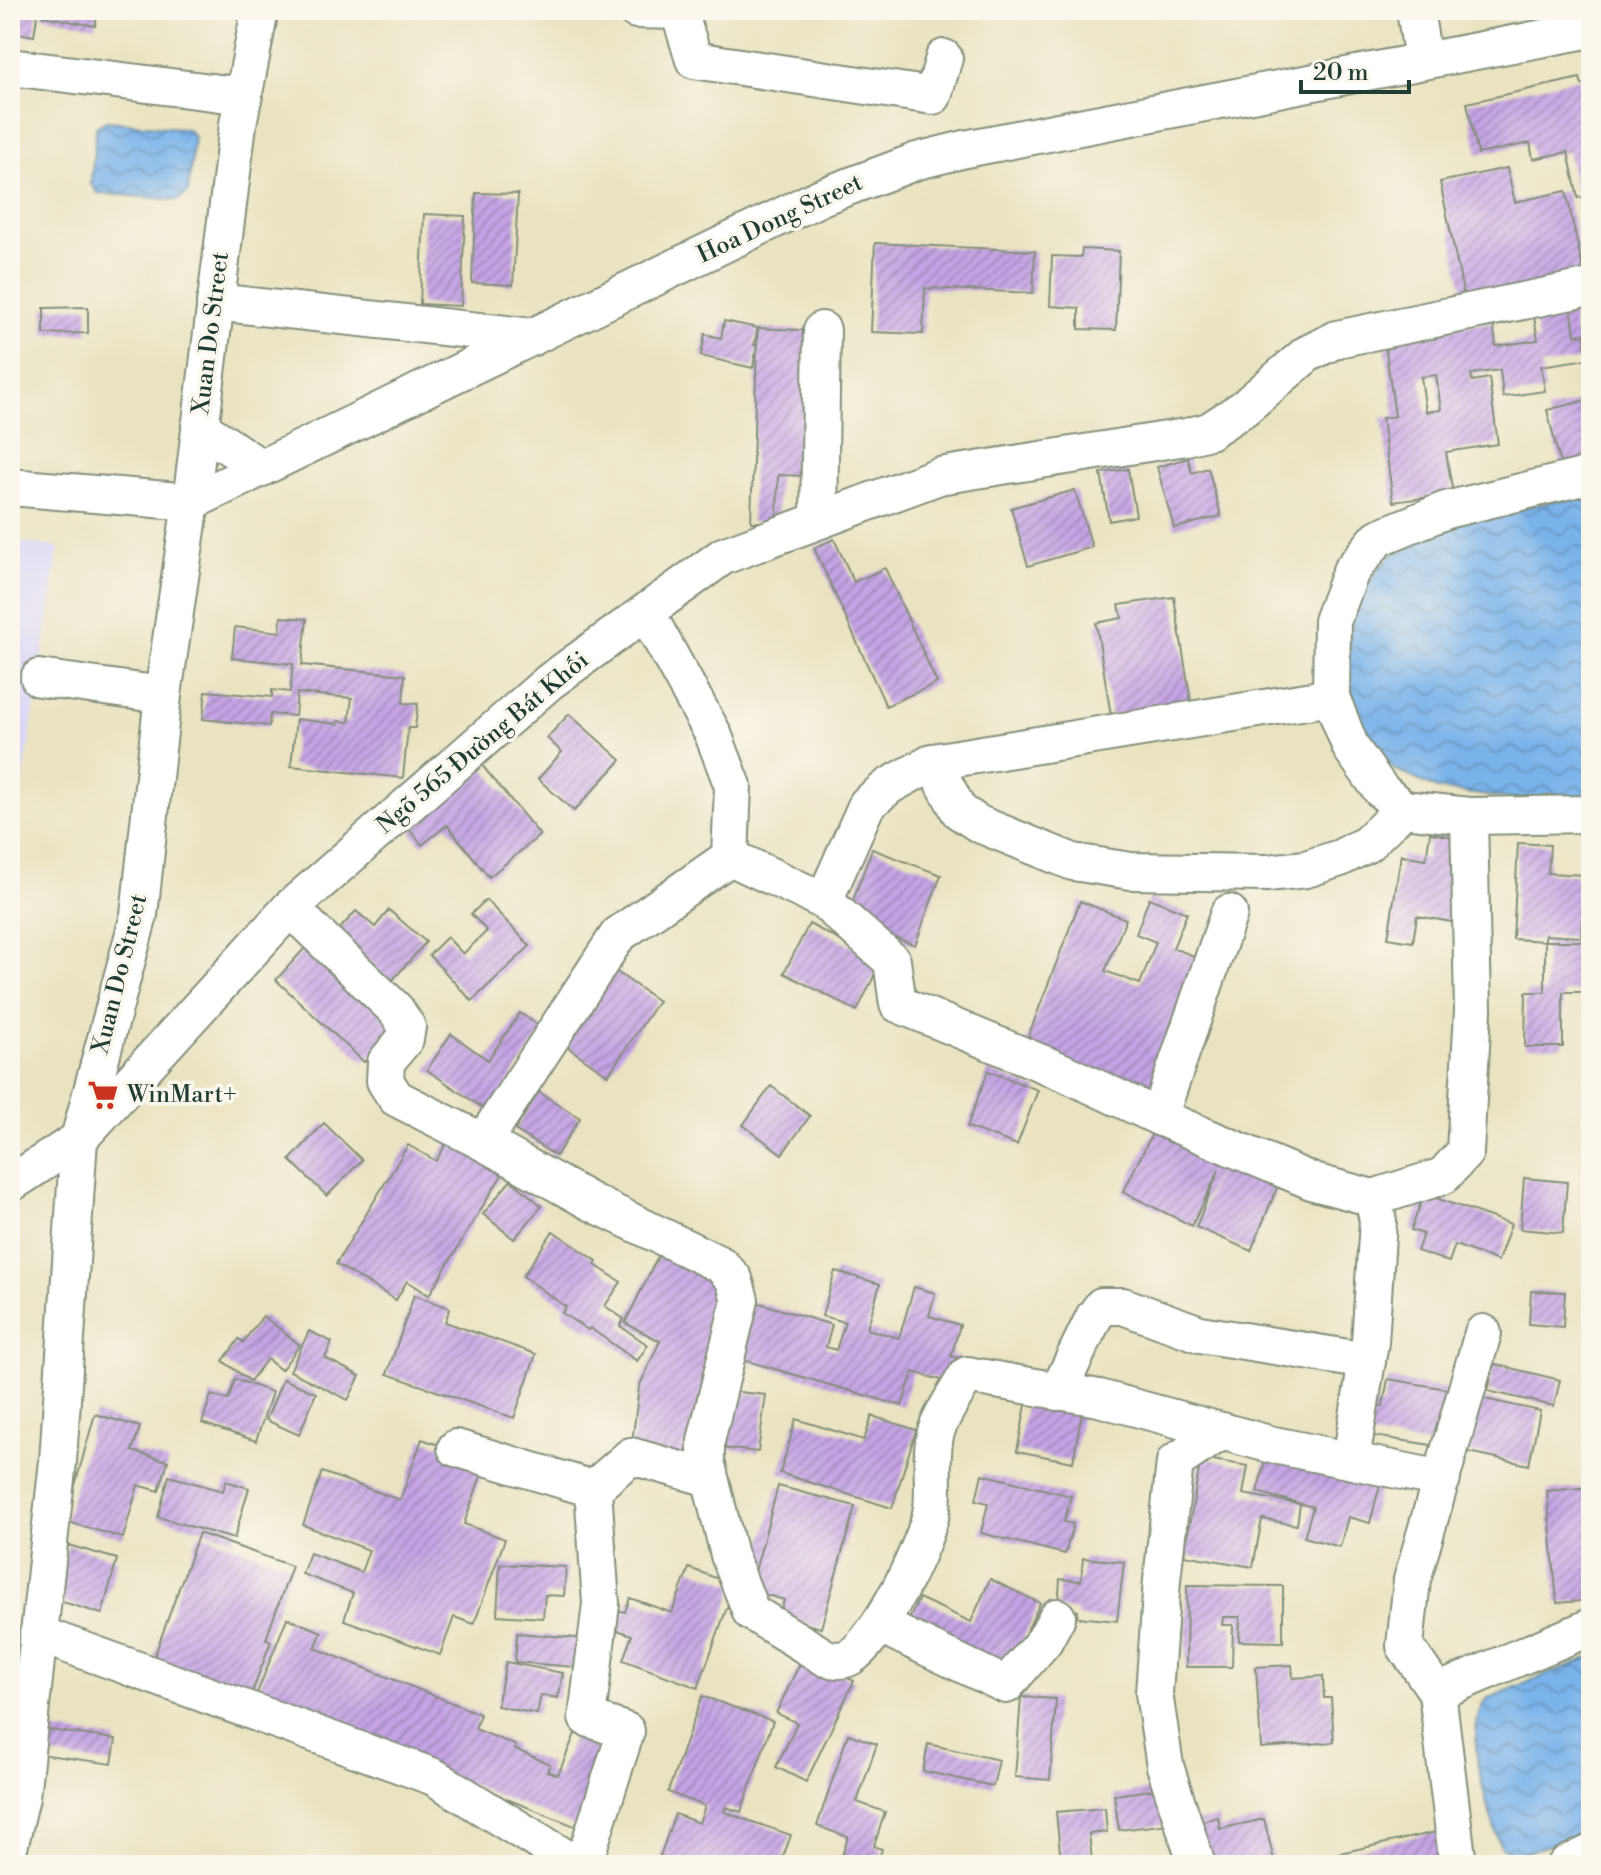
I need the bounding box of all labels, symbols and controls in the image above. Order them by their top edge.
scale bar [1301,44,1409,94]
text: 20 m [1313,58,1369,88]
street label: Hoa Dong Street [693,167,868,270]
street label: Xuan Do Street [186,250,236,417]
street label: Ngõ 565 Đường Bát Khối [371,645,595,841]
street label: Xuan Do Street [85,891,154,1058]
supermarket icon: WinMart+ [86,1078,120,1112]
place label: WinMart+ [126,1080,237,1110]

